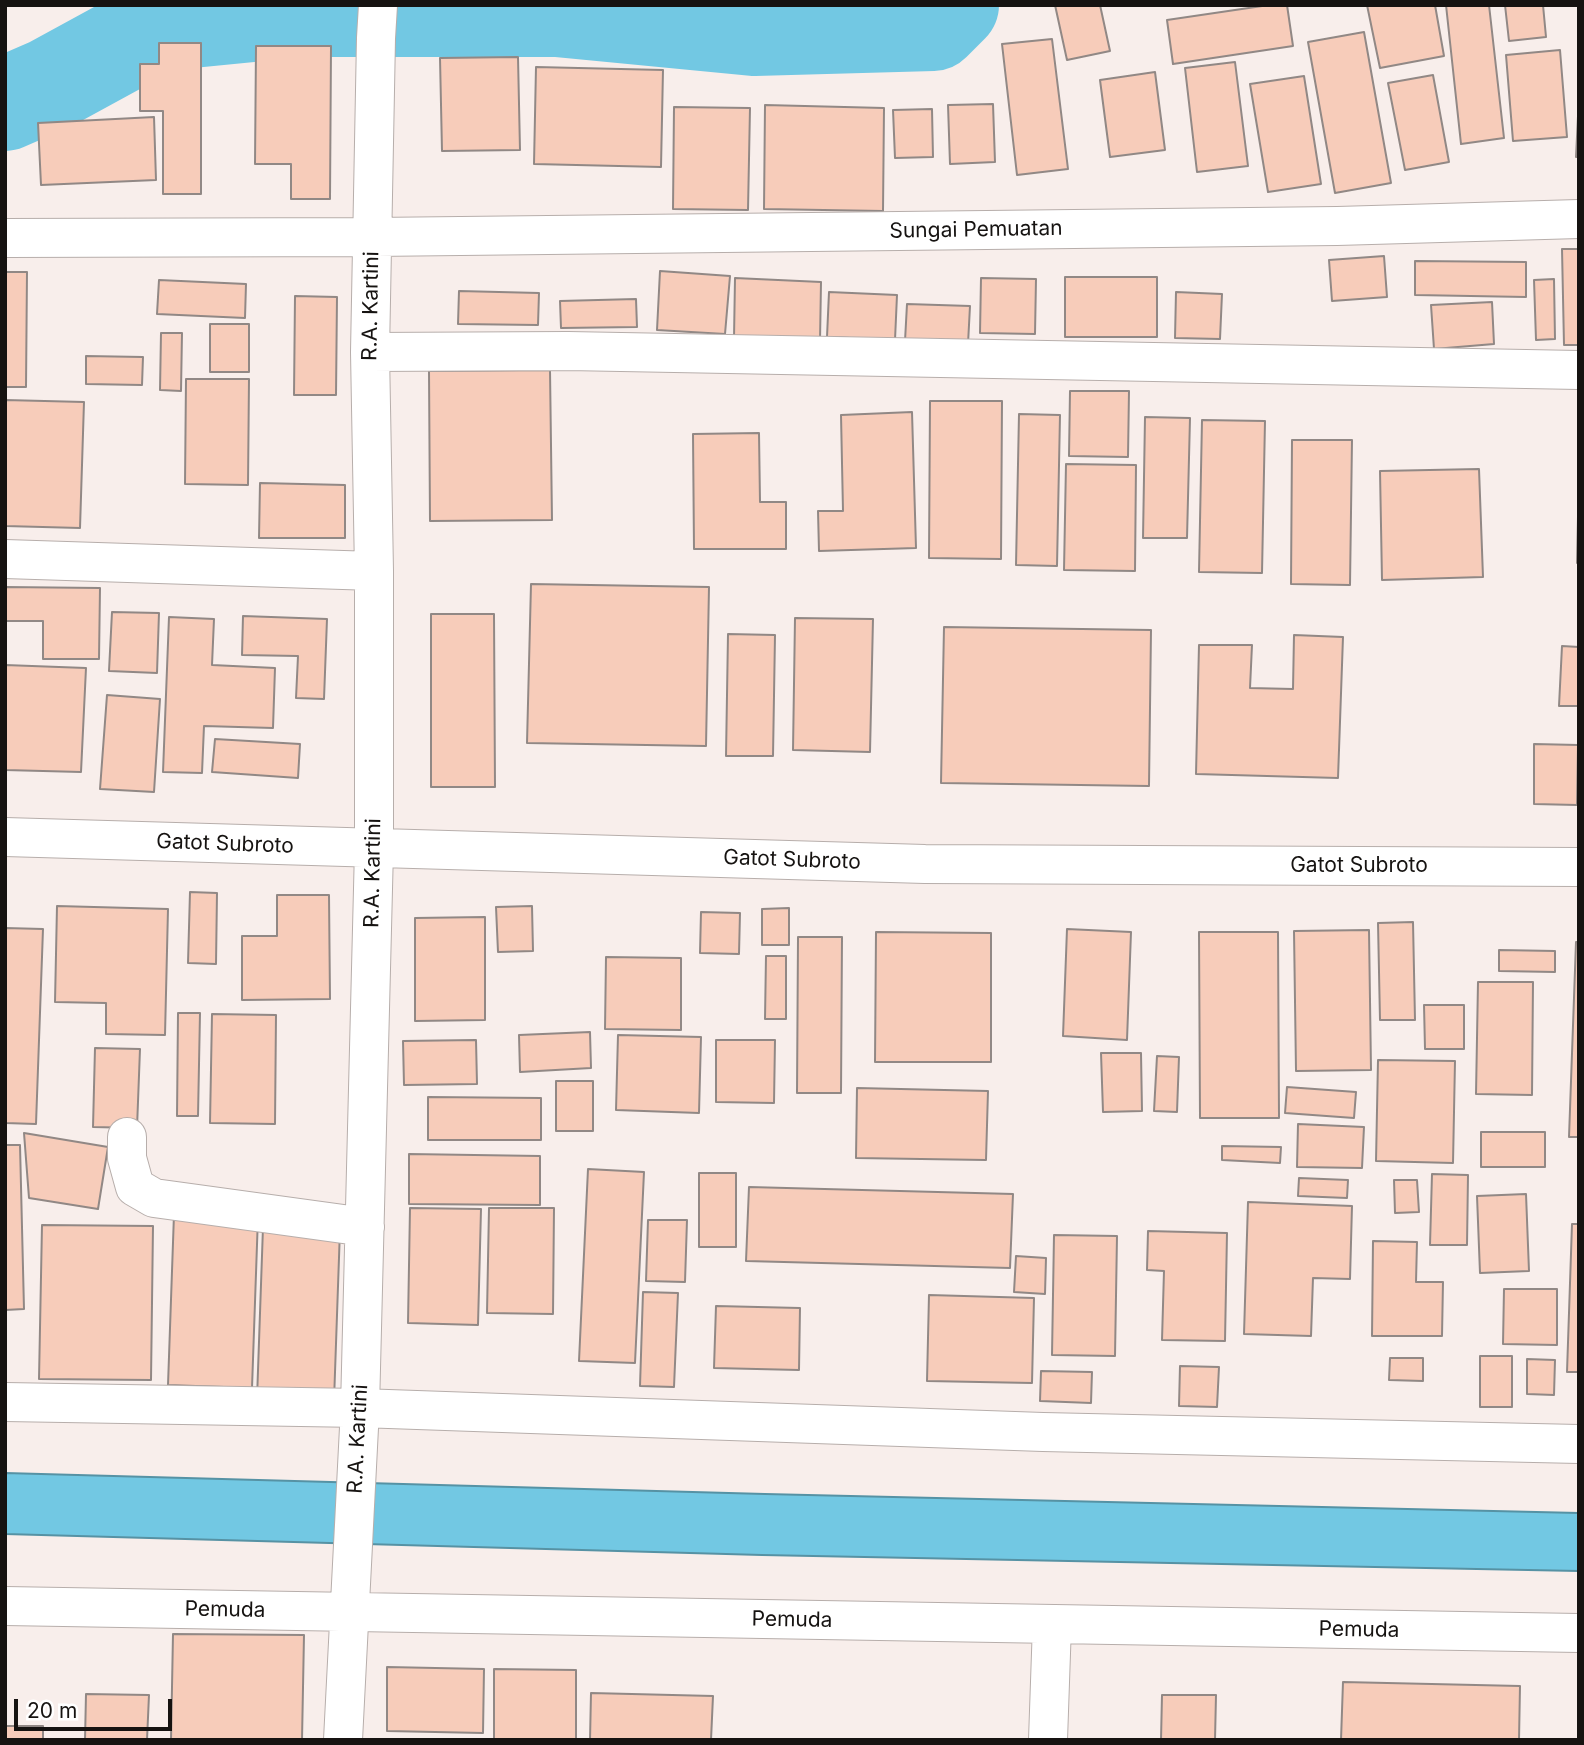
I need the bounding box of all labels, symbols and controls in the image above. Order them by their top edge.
street label: Sungai Pemuatan [889,216,1063,244]
street label: R.A. Kartini [357,251,385,361]
street label: R.A. Kartini [359,818,387,928]
street label: Gatot Subroto [156,829,294,859]
street label: Gatot Subroto [723,845,861,875]
street label: Gatot Subroto [1290,853,1428,879]
street label: R.A. Kartini [343,1384,373,1494]
street label: Pemuda [184,1597,266,1623]
street label: Pemuda [751,1607,833,1633]
street label: Pemuda [1318,1617,1400,1643]
scale bar [18,1686,175,1730]
text: 20 m [27,1698,77,1723]

